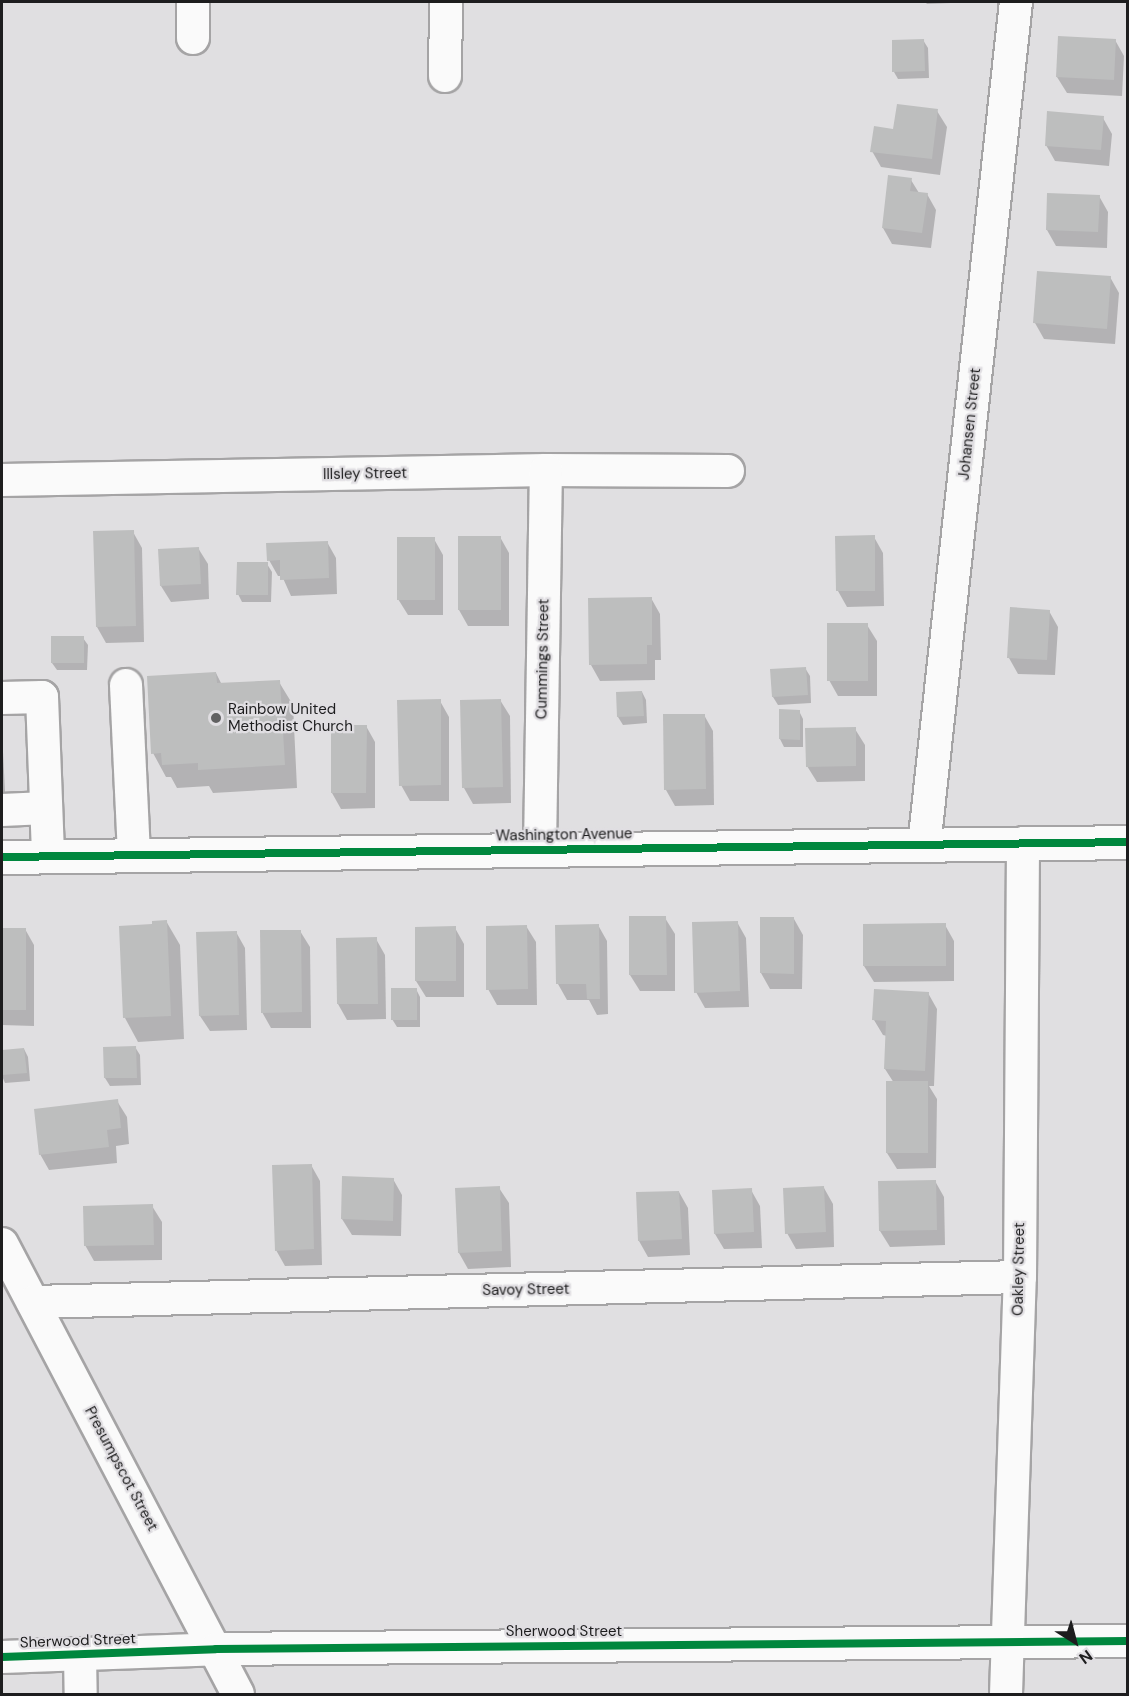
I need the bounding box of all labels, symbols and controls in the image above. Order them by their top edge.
street label: Johansen Street [955,367,985,481]
street label: Illsley Street [323,464,407,484]
street label: Cummings Street [533,599,553,719]
place label: Rainbow United Methodist Church [228,700,353,735]
marker: Rainbow United Methodist Church [209,711,223,725]
street label: Washington Avenue [495,825,633,845]
street label: Oakley Street [1009,1222,1029,1316]
street label: Savoy Street [482,1280,570,1300]
street label: Presumpscot Street [81,1404,161,1534]
north arrow [1045,1612,1105,1672]
street label: Sherwood Street [506,1623,622,1641]
street label: Sherwood Street [20,1630,136,1652]
text: N [1075,1645,1097,1669]

